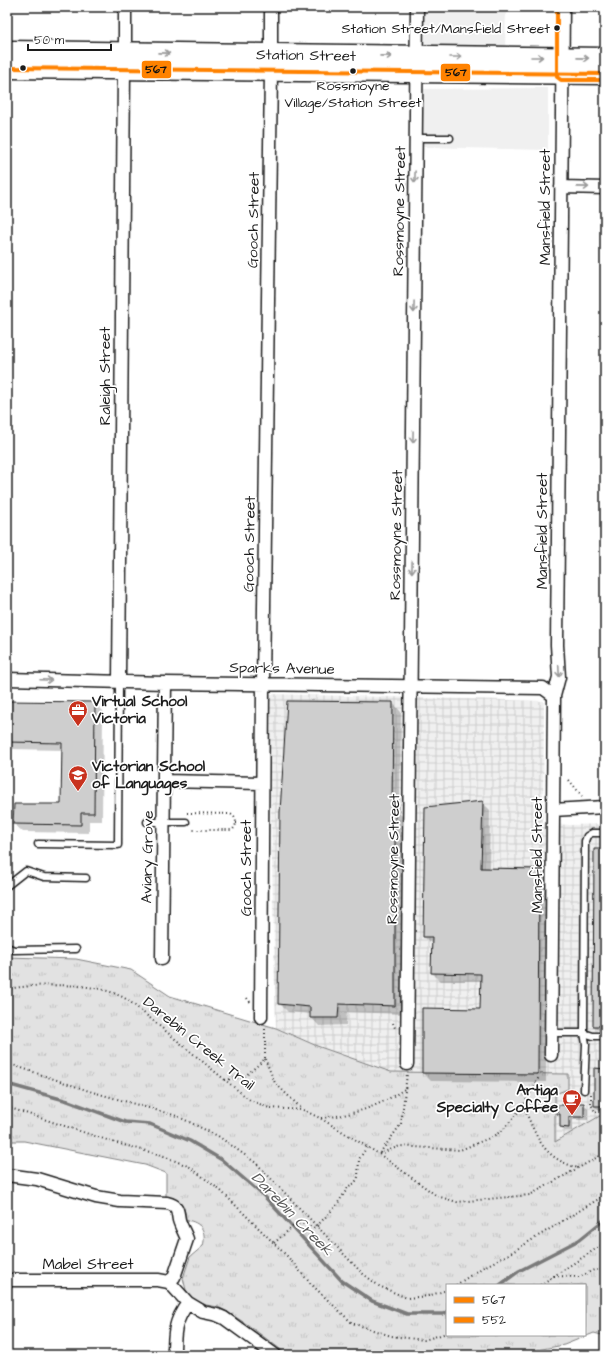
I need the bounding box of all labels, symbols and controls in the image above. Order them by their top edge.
place label: Station Street/Mansfield Street [341,19,550,39]
marker: Station Street/Mansfield Street [552,23,562,33]
scale bar [28,26,111,52]
text: 50 m [34,32,65,49]
street label: Station Street [256,44,356,67]
one-way arrow [157,49,170,57]
one-way arrow [379,52,392,60]
one-way arrow [449,53,462,61]
one-way arrow [530,53,543,61]
one-way arrow [576,54,589,62]
line badge: 567 [141,60,172,79]
text: 567 [145,62,167,77]
unlabelled marker [18,63,28,73]
line badge: 567 [440,63,471,82]
text: 567 [445,65,467,80]
marker: Rossmoyne Village/Station Street [348,66,358,76]
place label: Rossmoyne Village/Station Street [285,76,422,113]
street label: Rossmoyne Street [388,146,412,276]
street label: Mansfield Street [535,149,556,265]
one-way arrow [411,170,419,183]
street label: Gooch Street [242,172,265,268]
one-way arrow [576,183,589,191]
one-way arrow [410,300,418,313]
street label: Raleigh Street [95,327,117,425]
one-way arrow [409,430,417,443]
street label: Rossmoyne Street [385,470,409,600]
street label: Mansfield Street [532,473,553,589]
street label: Gooch Street [238,496,261,592]
one-way arrow [408,560,416,573]
street label: Sparks Avenue [229,657,335,680]
one-way arrow [555,664,562,677]
one-way arrow [39,677,52,684]
place label: Virtual School Victoria [91,691,188,729]
office icon: Virtual School Victoria [67,699,89,727]
place label: Victorian School of Languages [91,756,206,796]
school or university icon: Victorian School of Languages [67,764,89,792]
street label: Rossmoyne Street [382,794,406,924]
street label: Mansfield Street [527,797,548,913]
street label: Aviary Grove [136,810,160,904]
street label: Gooch Street [236,820,257,916]
street label: Darebin Creek Trail [138,992,259,1095]
place label: Artiga Specialty Coffee [436,1080,558,1119]
cafe icon: Artiga Specialty Coffee [561,1088,583,1116]
water label: Darebin Creek [246,1167,339,1261]
street label: Mabel Street [42,1254,134,1275]
legend [446,1284,586,1336]
text: 567 [482,1292,506,1309]
text: 552 [482,1312,506,1329]

